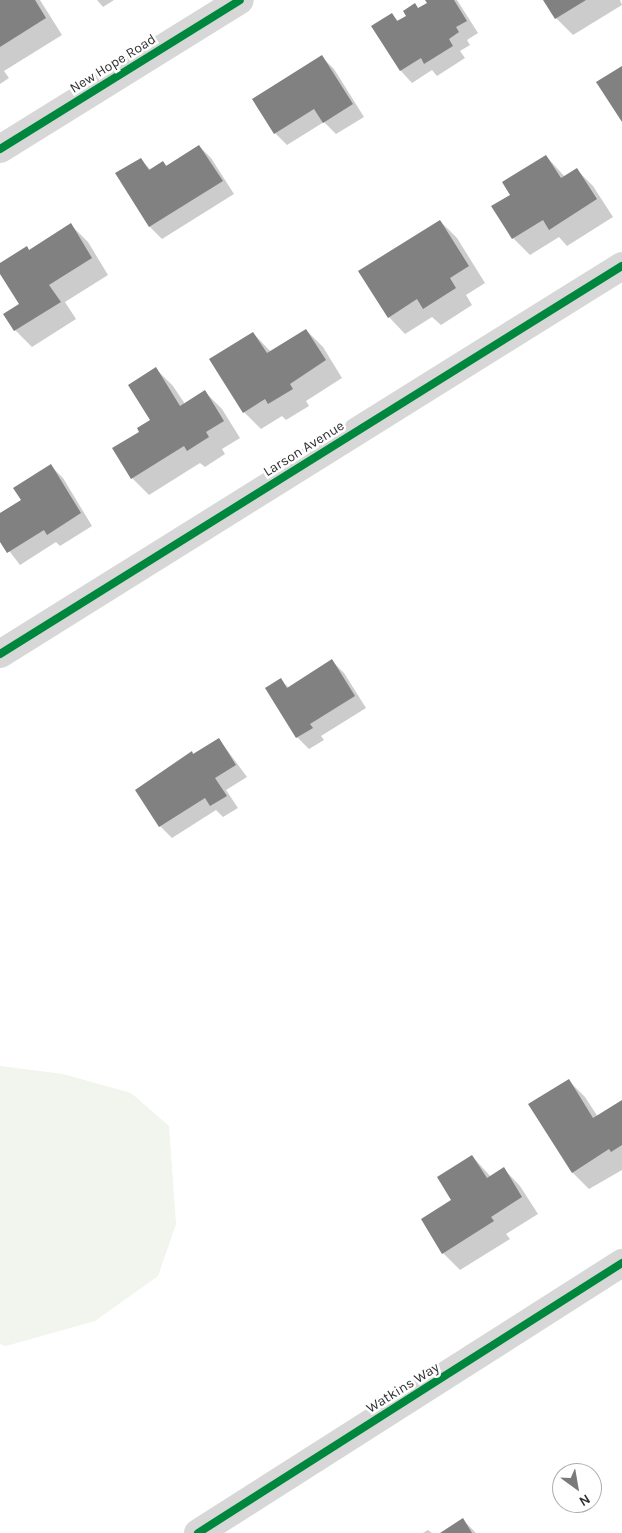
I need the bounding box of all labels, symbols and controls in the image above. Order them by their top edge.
street label: New Hope Road [67,31,159,97]
street label: Larson Avenue [260,417,348,481]
street label: Watkins Way [364,1359,442,1417]
north arrow [552,1463,602,1513]
text: N [576,1490,593,1510]

